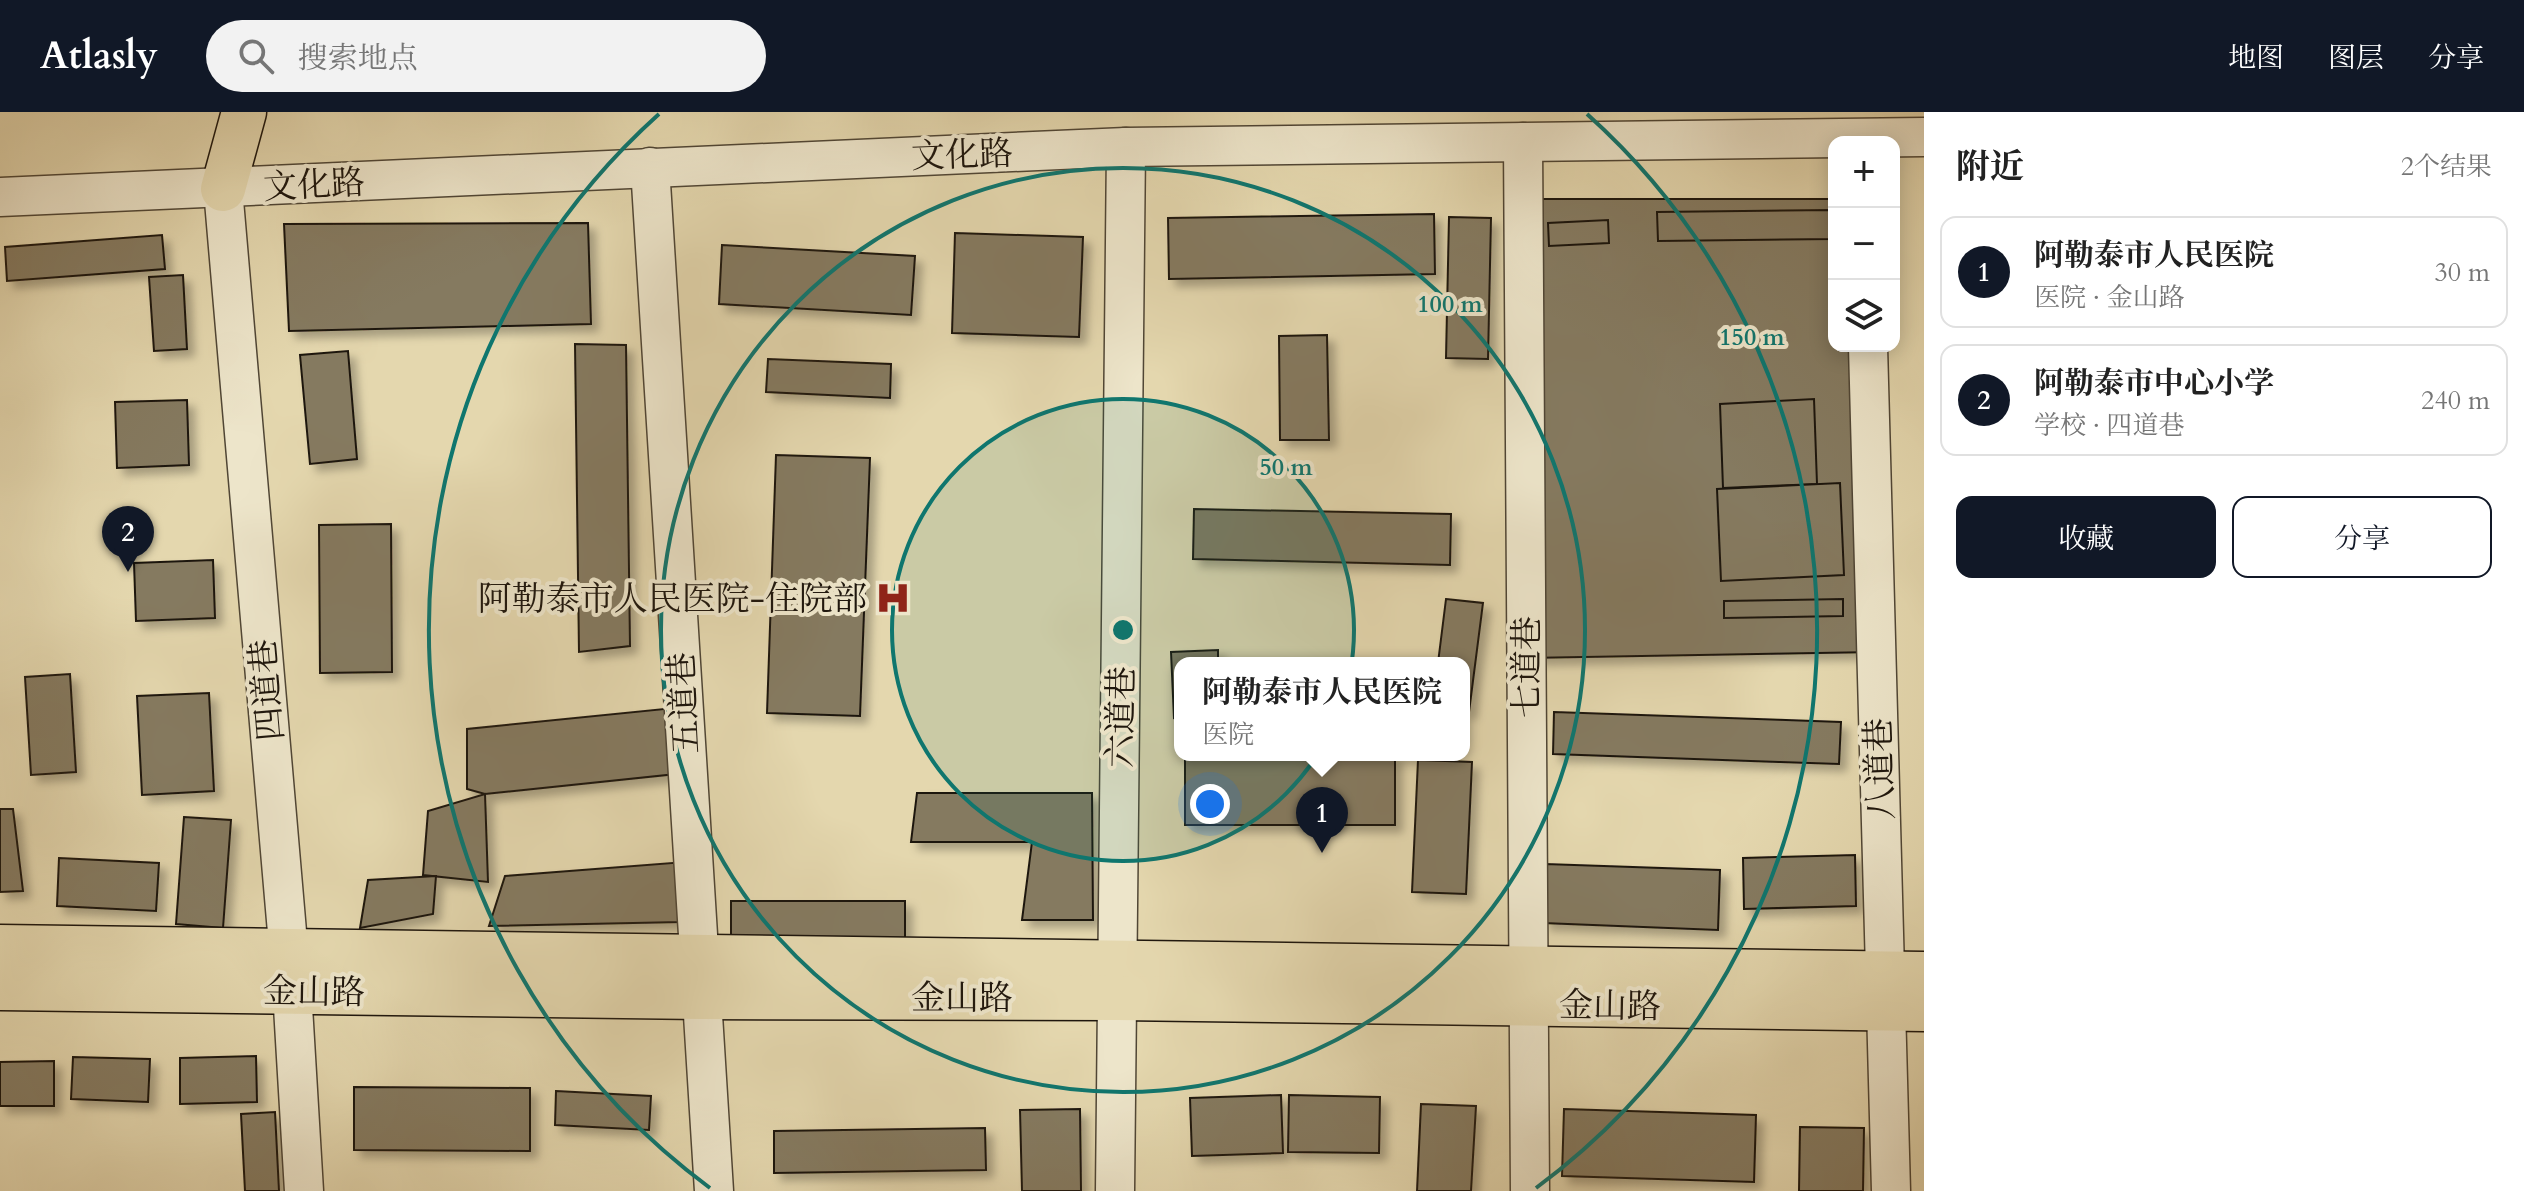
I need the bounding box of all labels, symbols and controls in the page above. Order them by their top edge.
search box [206,20,766,92]
text: Atlasly [40,30,158,82]
icon: search [234,34,278,78]
text: 搜索地点 [298,38,418,79]
text: 地图 [2228,39,2284,77]
text: 图层 [2328,39,2384,77]
text: 分享 [2428,39,2484,77]
street label: 文化路 [910,130,1014,180]
map controls [1828,136,1900,352]
button: + [1828,136,1900,208]
text: 附近 [1956,144,2024,190]
text: 2个结果 [2401,149,2492,184]
street label: 文化路 [262,159,366,211]
button: − [1828,208,1900,280]
text: 阿勒泰市人民医院 [2034,235,2274,276]
text: 1 [1977,255,1991,290]
text: 30 m [2434,255,2490,290]
button: layers [1828,280,1900,352]
text: 医院 · 金山路 [2034,280,2185,315]
text: 100 m [1417,288,1484,321]
text: 150 m [1719,321,1786,354]
text: 阿勒泰市中心小学 [2034,363,2274,404]
text: 2 [1977,383,1991,418]
text: 240 m [2421,383,2490,418]
text: 学校 · 四道巷 [2034,408,2185,443]
text: 50 m [1259,451,1313,484]
button: 收藏 [1956,496,2216,578]
button: 分享 [2232,496,2492,578]
pin: 2 [102,506,154,572]
place label: 阿勒泰市人民医院-住院部 [478,576,867,622]
hospital icon: 阿勒泰市人民医院-住院部 [874,579,912,617]
centre of rings [1109,616,1137,644]
street label: 七道巷 [1504,616,1550,718]
street label: 四道巷 [240,637,294,743]
street label: 五道巷 [658,651,710,755]
popup [1174,657,1470,761]
street label: 六道巷 [1097,666,1145,768]
text: 阿勒泰市人民医院 [1202,672,1442,713]
text: 医院 [1202,717,1254,752]
street label: 八道巷 [1855,717,1905,821]
your location [1190,784,1230,824]
pin: 1 [1296,787,1348,853]
street label: 金山路 [263,968,365,1016]
street label: 金山路 [911,975,1013,1021]
street label: 金山路 [1559,982,1661,1030]

